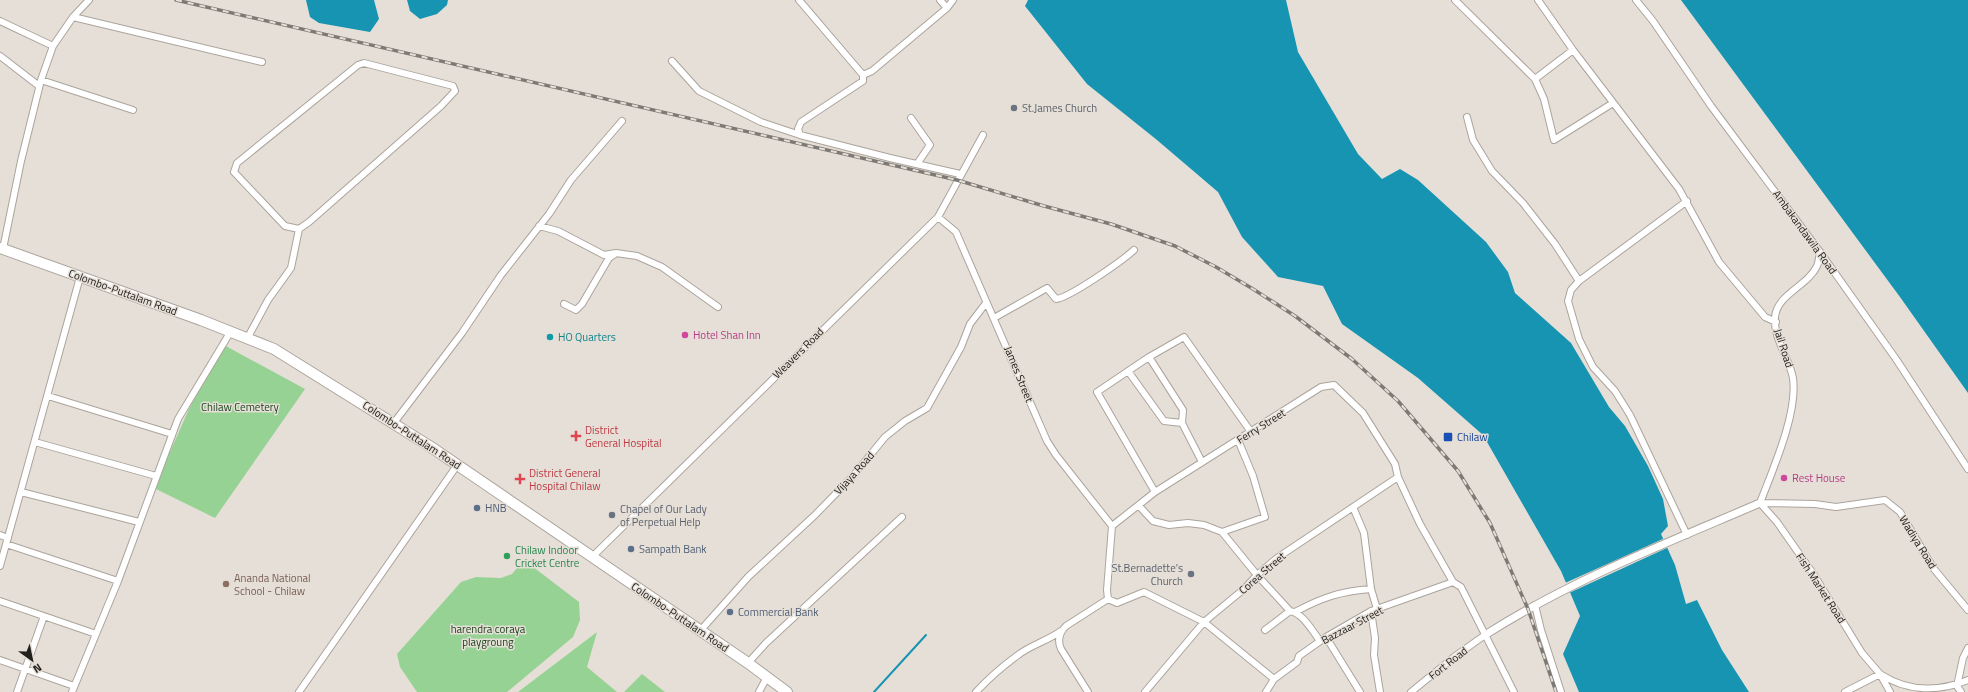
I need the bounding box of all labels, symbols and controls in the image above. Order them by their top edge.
place label: St.James Church [1022,100,1097,116]
marker: St.James Church [1009,103,1019,113]
street label: Ambakandawila Road [1769,187,1841,277]
street label: Colombo-Puttalam Road [66,265,180,319]
street label: Weavers Road [769,324,827,382]
place label: Hotel Shan Inn [693,327,761,343]
street label: Jail Road [1770,327,1798,370]
place label: HO Quarters [558,329,616,345]
marker: Hotel Shan Inn [680,330,690,340]
marker: HO Quarters [545,332,555,342]
street label: James Street [1000,343,1038,405]
street label: Colombo-Puttalam Road [360,397,465,473]
park label: Chilaw Cemetery [201,399,280,415]
street label: Ferry Street [1233,405,1289,447]
place label: District General Hospital [585,422,661,451]
place label: Chilaw [1457,429,1488,445]
marker: District General Hospital [570,430,582,442]
marker: Chilaw [1442,431,1454,443]
street label: Vijaya Road [830,448,878,498]
place label: District General Hospital Chilaw [529,465,601,494]
place label: Rest House [1792,470,1846,486]
marker: District General Hospital Chilaw [514,473,526,485]
marker: Rest House [1779,473,1789,483]
place label: HNB [485,500,507,516]
place label: Chapel of Our Lady of Perpetual Help [620,501,708,530]
marker: HNB [472,503,482,513]
marker: Chapel of Our Lady of Perpetual Help [607,510,617,520]
street label: Wadiya Road [1895,512,1941,572]
place label: Sampath Bank [639,541,707,557]
place label: Chilaw Indoor Cricket Centre [515,542,580,571]
marker: Sampath Bank [626,544,636,554]
street label: Corea Street [1235,548,1289,598]
street label: Fish Market Road [1792,550,1850,626]
marker: Chilaw Indoor Cricket Centre [502,551,512,561]
place label: St.Bernadette's Church [1112,560,1183,589]
marker: St.Bernadette's Church [1186,569,1196,579]
place label: Ananda National School - Chilaw [234,570,311,599]
street label: Colombo-Puttalam Road [628,578,732,656]
marker: Ananda National School - Chilaw [221,579,231,589]
street label: Bazzaar Street [1318,602,1386,648]
place label: Commercial Bank [738,604,819,620]
marker: Commercial Bank [725,607,735,617]
park label: harendra coraya playgroung [451,621,526,650]
north arrow [12,640,52,680]
street label: Fort Road [1425,643,1471,683]
text: N [30,660,45,677]

